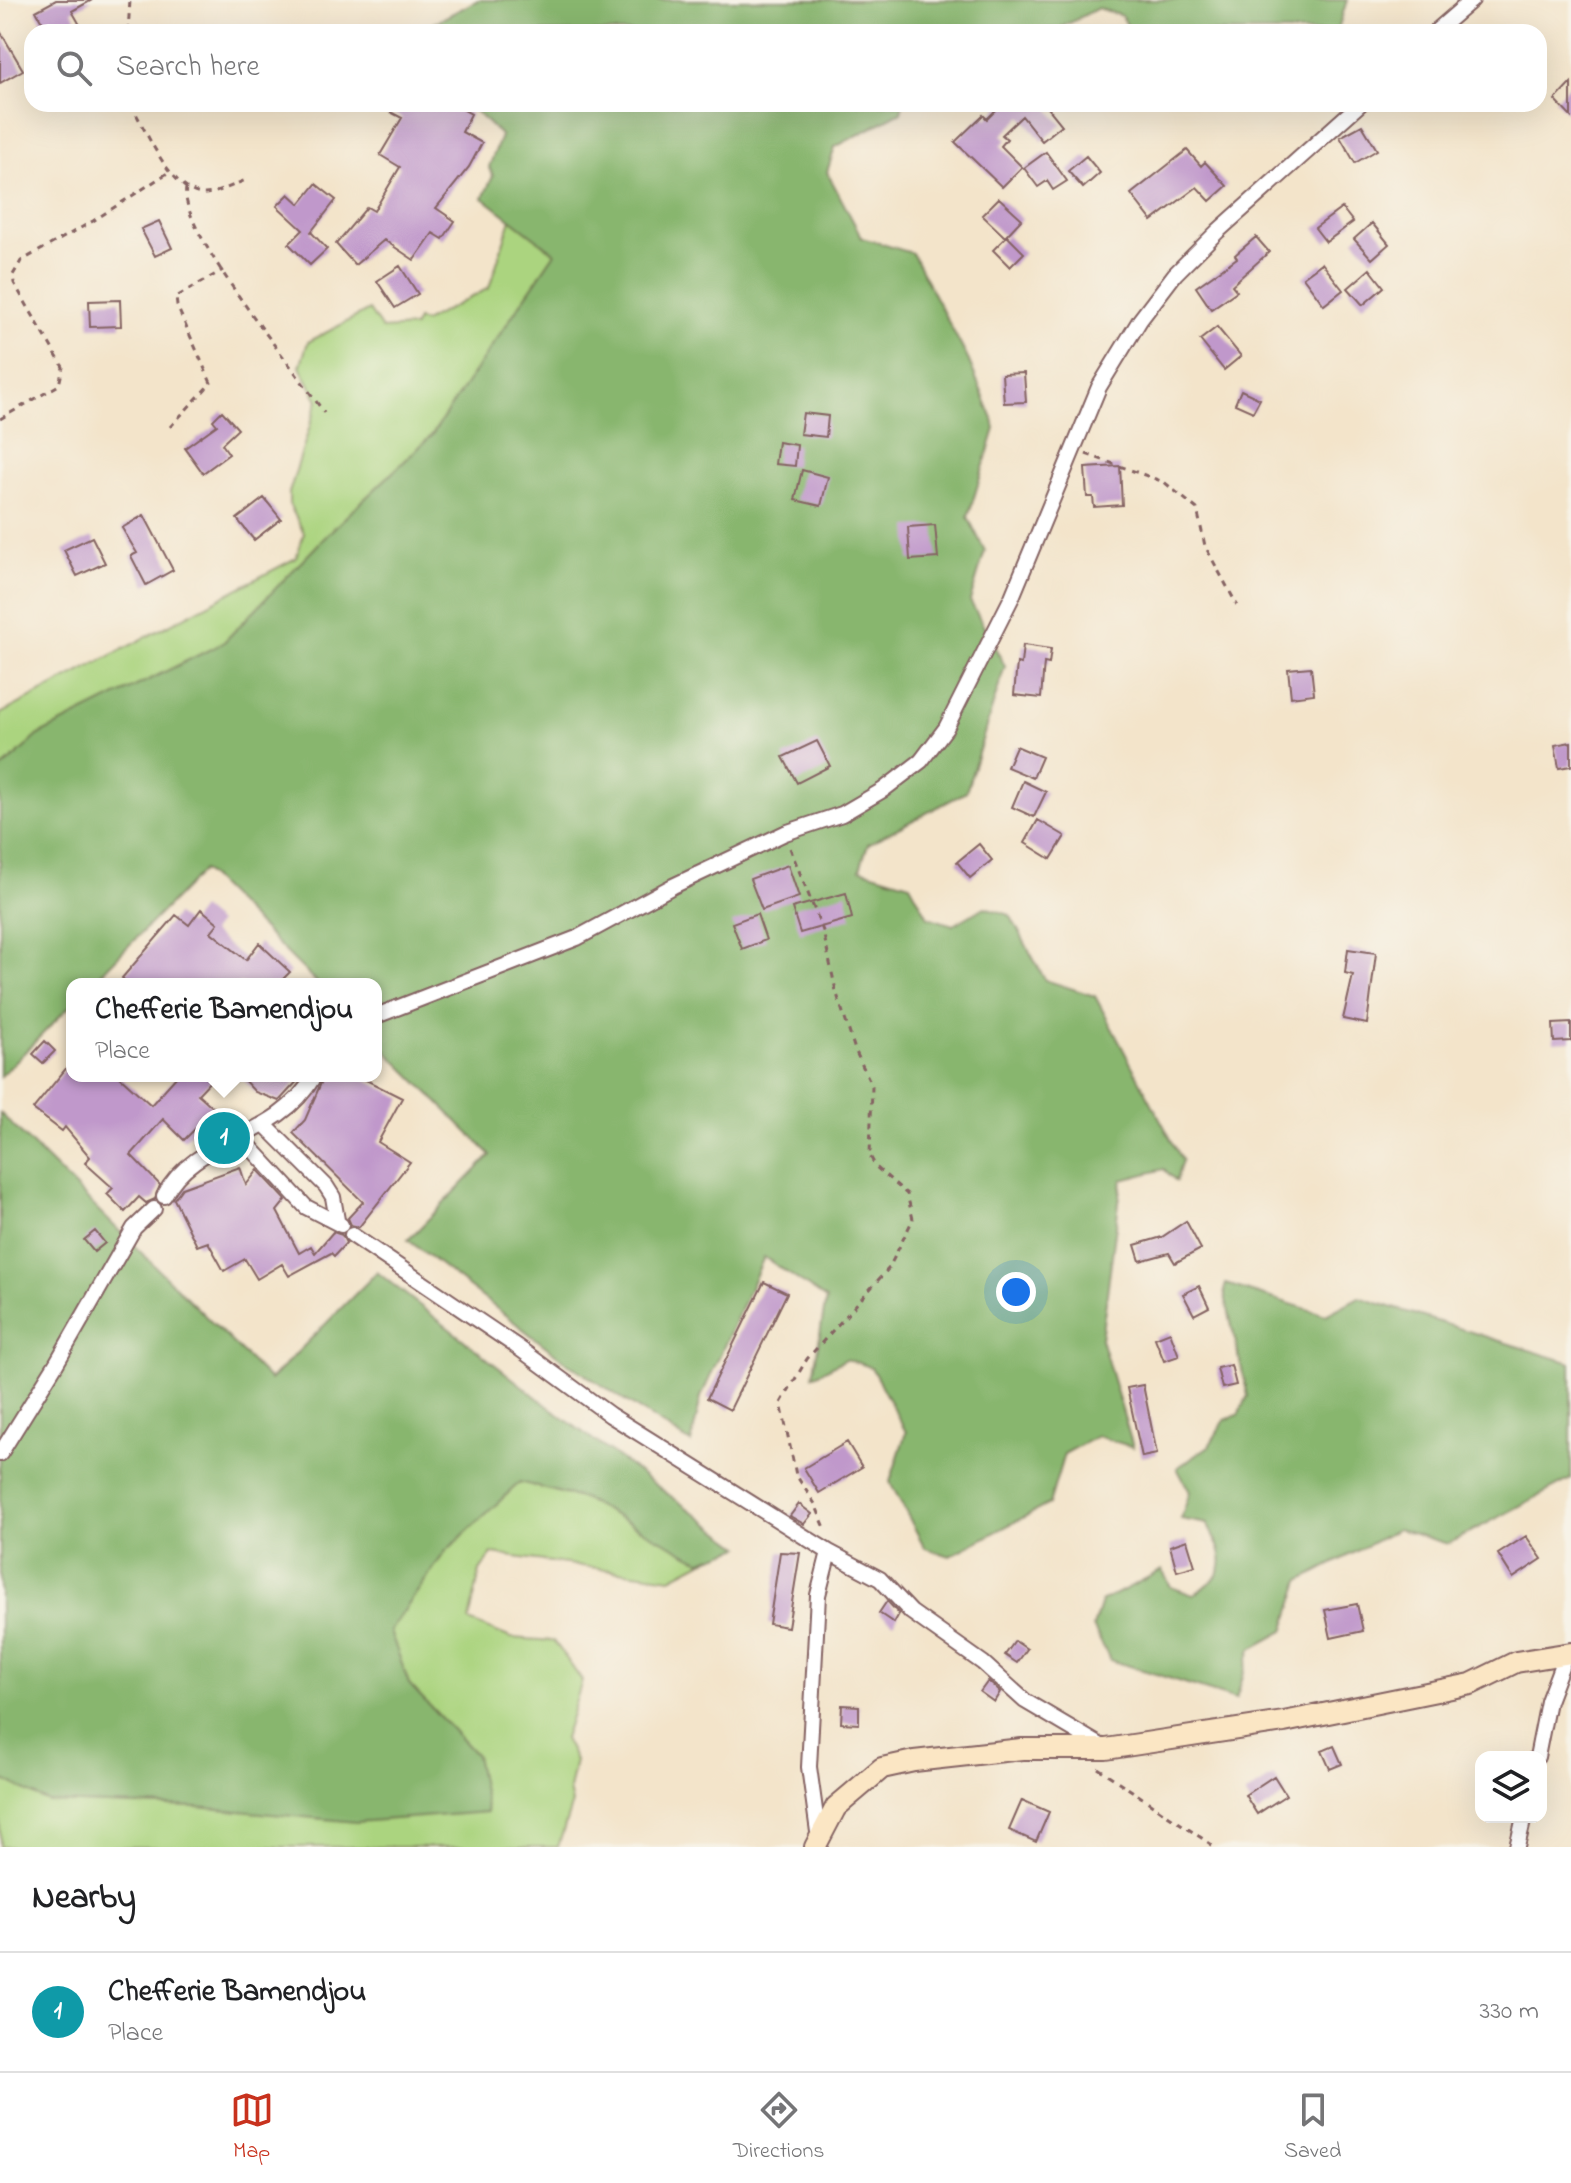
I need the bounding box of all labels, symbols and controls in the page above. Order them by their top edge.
search box [24,24,1547,112]
icon: search [52,46,96,90]
text: Search here [116,46,260,90]
popup [66,978,382,1082]
text: Chefferie Bamendjou [95,989,353,1033]
text: Place [95,1033,150,1071]
pin: 1 [198,1108,250,1168]
your location [996,1272,1036,1312]
map controls [1475,1751,1547,1823]
button: layers [1475,1751,1547,1823]
text: Nearby [32,1874,136,1924]
text: Chefferie Bamendjou [108,1971,366,2015]
text: 1 [54,1993,62,2031]
text: 330 m [1480,1993,1539,2031]
text: Place [108,2015,163,2053]
tab: Map [230,2088,274,2168]
tab: Directions [733,2088,825,2168]
tab: Saved [1284,2088,1341,2168]

